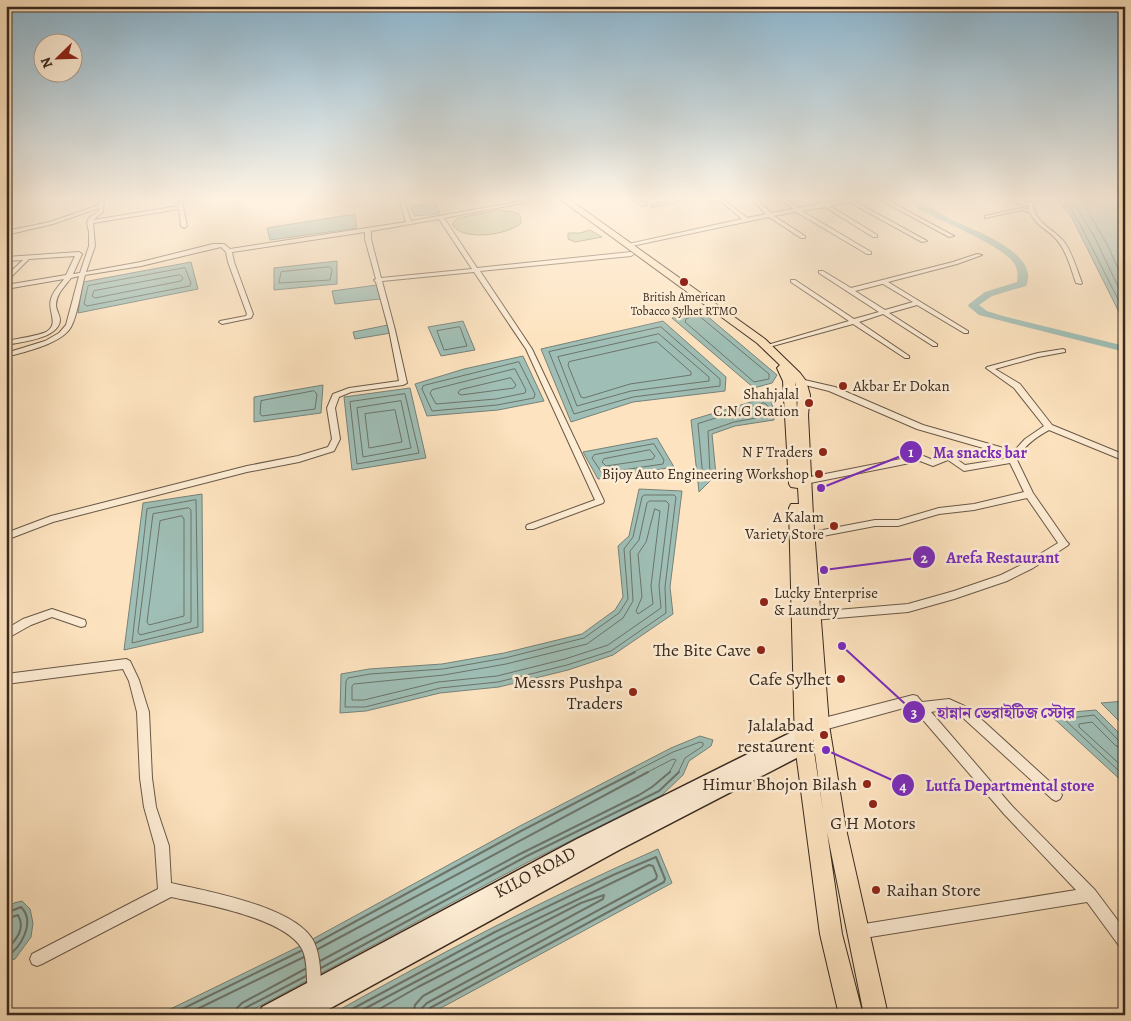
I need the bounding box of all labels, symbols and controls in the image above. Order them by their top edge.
north arrow [32,32,82,82]
text: N [36,54,57,71]
marker: British American Tobacco Sylhet RTMO [678,276,690,288]
place label: British American Tobacco Sylhet RTMO [631,289,737,319]
place label: Akbar Er Dokan [852,376,950,396]
marker: Akbar Er Dokan [837,380,849,392]
place label: Shahjalal C.N.G Station [713,384,799,421]
marker: Shahjalal C.N.G Station [803,397,815,409]
callout: Ma snacks bar [898,437,1037,468]
place label: N F Traders [742,442,813,462]
text: 1 [908,442,914,462]
text: Ma snacks bar [933,442,1027,464]
marker: N F Traders [817,446,829,458]
place label: Bijoy Auto Engineering Workshop [602,464,809,484]
marker: Bijoy Auto Engineering Workshop [813,468,825,480]
place label: A Kalam Variety Store [744,507,825,544]
marker: A Kalam Variety Store [828,520,840,532]
callout: Arefa Restaurant [912,542,1070,573]
text: Arefa Restaurant [945,547,1060,569]
text: 2 [920,548,928,568]
place label: Lucky Enterprise & Laundry [774,583,878,620]
marker: Lucky Enterprise & Laundry [758,596,770,608]
place label: The Bite Cave [653,638,751,662]
marker: The Bite Cave [755,644,767,656]
place label: Cafe Sylhet [749,667,831,691]
place label: Messrs Pushpa Traders [513,670,624,715]
marker: Cafe Sylhet [835,673,847,685]
marker: Messrs Pushpa Traders [627,686,639,698]
callout: হান্নান ভেরাইটিজ স্টোর [902,697,1085,728]
text: হান্নান ভেরাইটিজ স্টোর [936,702,1076,724]
text: 3 [911,703,917,723]
place label: Jalalabad restaurent [737,713,814,758]
marker: Jalalabad restaurent [818,729,830,741]
callout: Lutfa Departmental store [891,770,1104,801]
place label: Himur Bhojon Bilash [702,772,857,796]
text: Lutfa Departmental store [926,775,1094,797]
text: 4 [899,776,907,796]
marker: Himur Bhojon Bilash [861,778,873,790]
marker: G H Motors [867,798,879,810]
place label: G H Motors [830,811,916,835]
street label: KILO ROAD [490,840,580,904]
place label: Raihan Store [886,878,981,902]
marker: Raihan Store [870,884,882,896]

